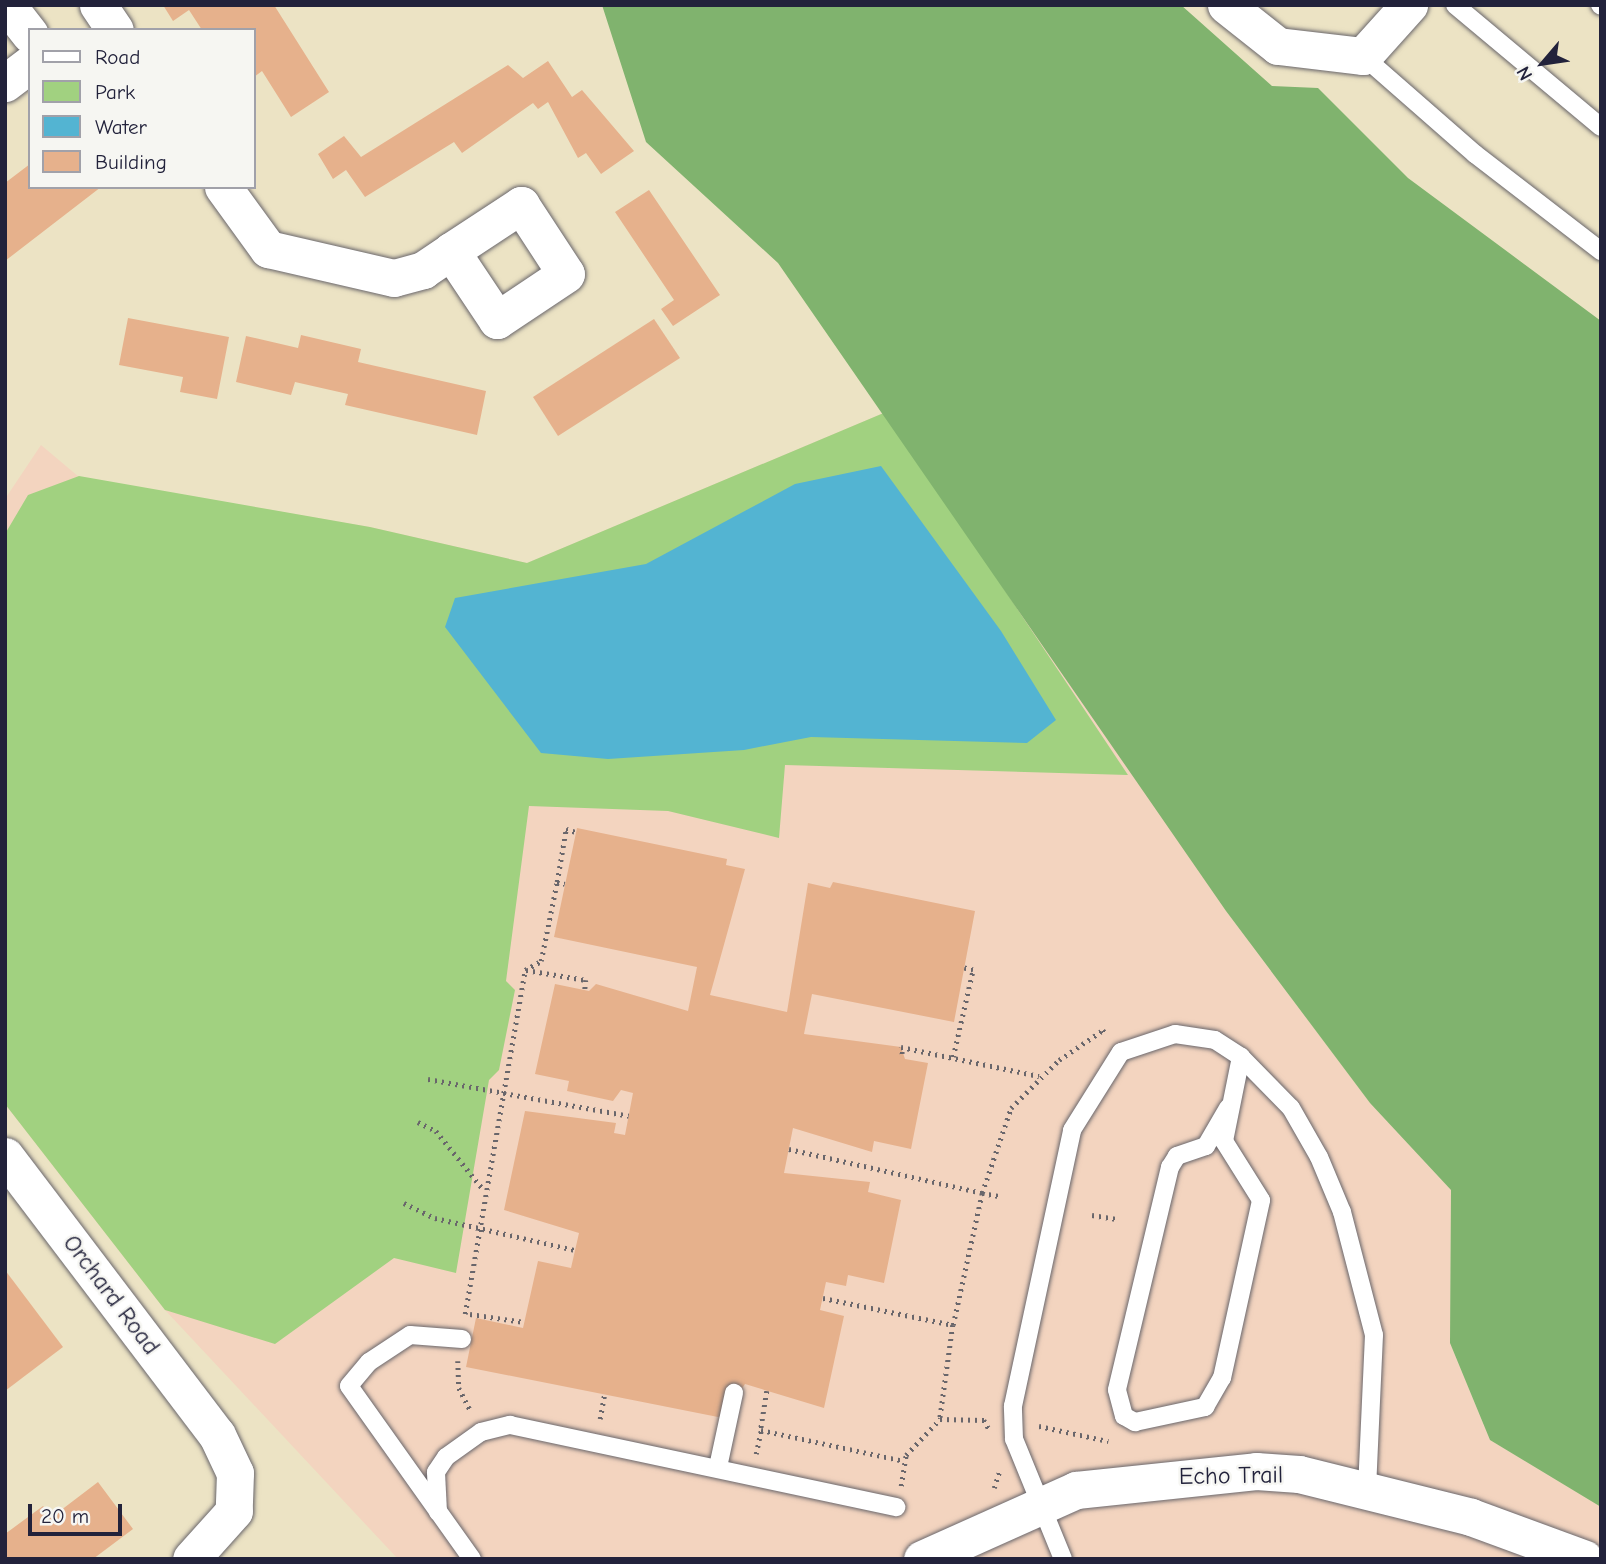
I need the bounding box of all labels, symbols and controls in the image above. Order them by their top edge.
legend [28,28,256,189]
north arrow [1508,28,1578,98]
text: Road [95,45,140,69]
text: N [1512,62,1537,84]
text: Park [95,80,135,104]
text: Water [95,115,147,139]
text: Building [95,150,167,174]
street label: Orchard Road [57,1229,165,1361]
street label: Echo Trail [1179,1461,1283,1491]
scale bar [32,1490,126,1534]
text: 20 m [41,1504,89,1528]

